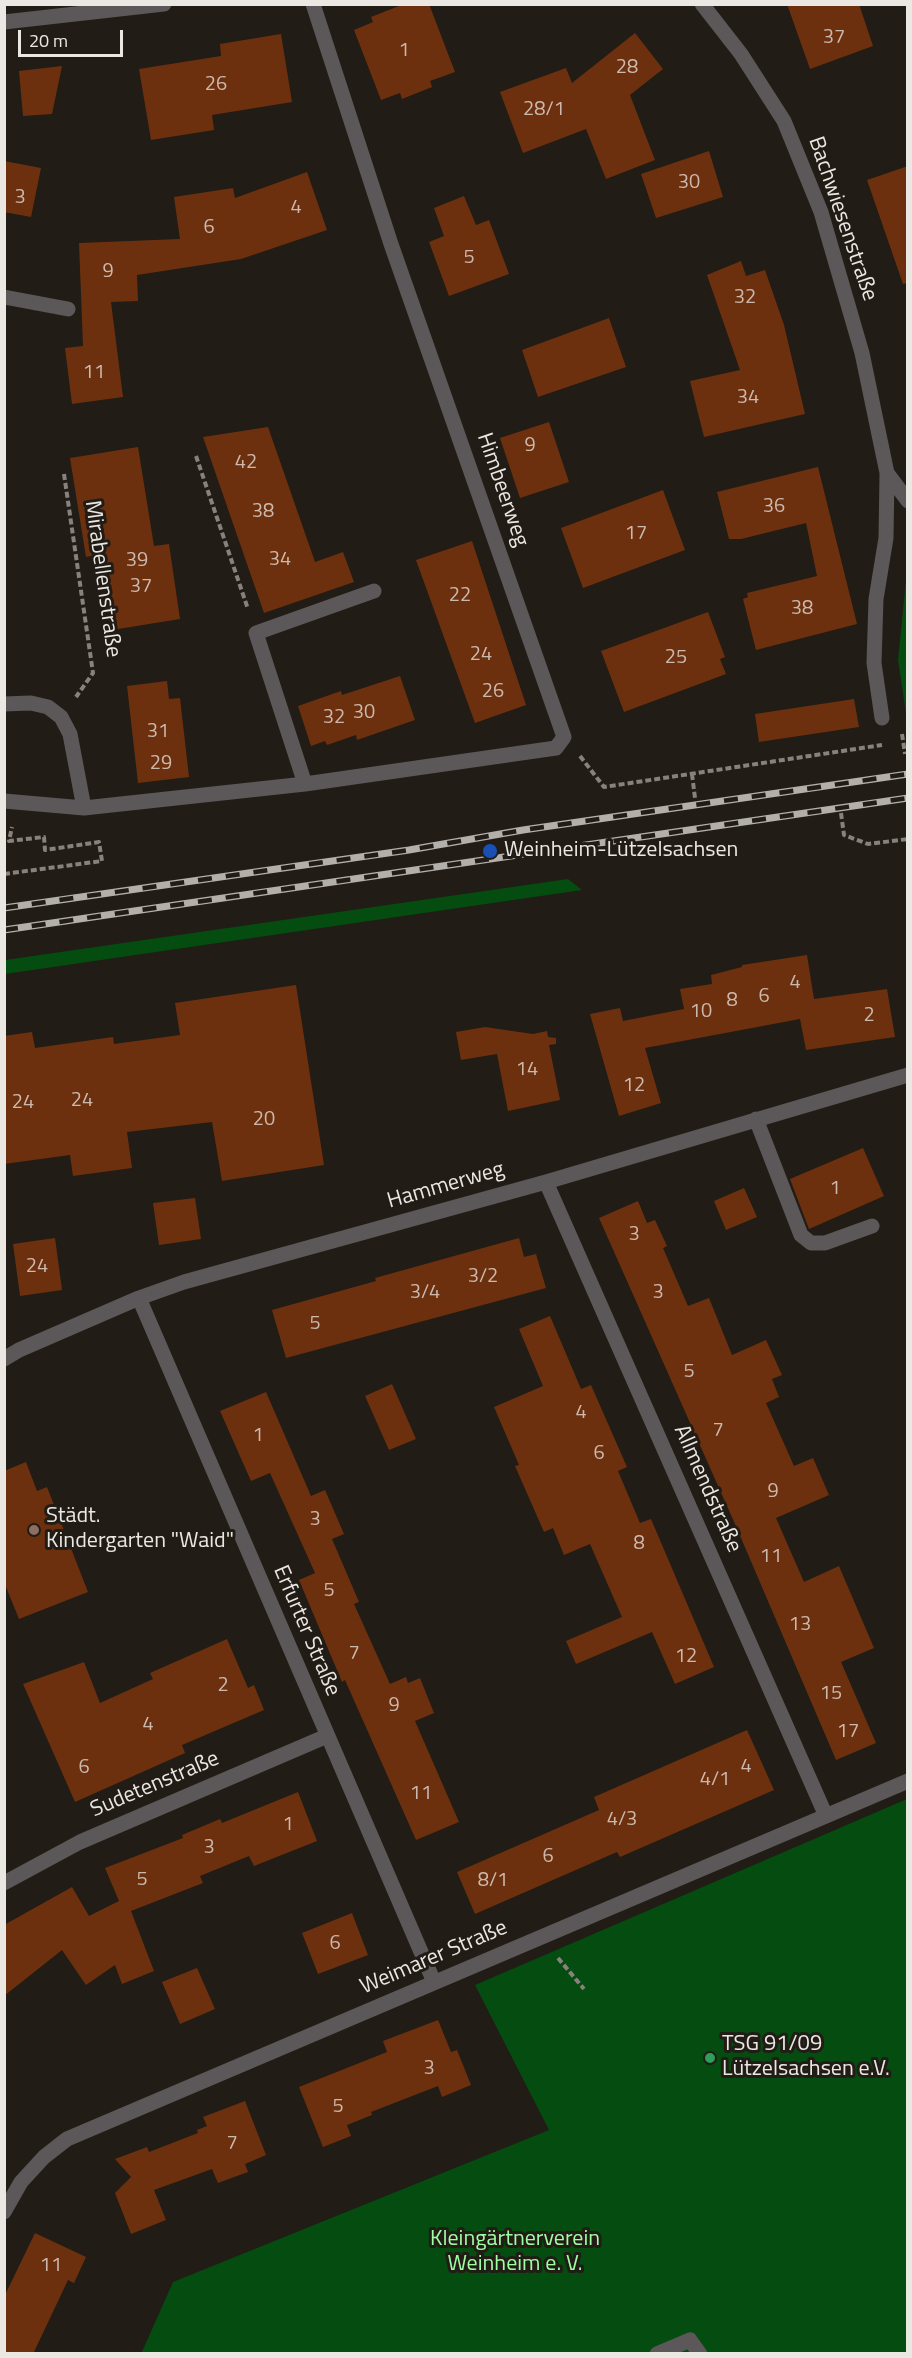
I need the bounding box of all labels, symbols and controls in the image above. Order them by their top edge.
scale bar [21,18,126,56]
house number: 37 [823,26,845,50]
text: 20 m [29,27,68,54]
house number: 1 [398,39,410,63]
house number: 28 [616,56,638,80]
house number: 26 [205,73,227,97]
house number: 28/1 [523,98,565,122]
street label: Bachwiesenstraße [802,133,882,305]
house number: 30 [678,171,700,195]
house number: 3 [14,186,26,210]
house number: 4 [290,196,302,220]
house number: 6 [203,216,215,240]
house number: 5 [463,246,475,270]
house number: 9 [102,260,114,284]
house number: 32 [734,286,756,310]
house number: 11 [83,361,105,385]
house number: 34 [737,386,759,410]
street label: Himbeerweg [470,430,534,550]
house number: 9 [524,434,536,458]
house number: 42 [235,451,257,475]
house number: 36 [763,495,785,519]
street label: Mirabellenstraße [78,499,126,659]
house number: 38 [252,500,274,524]
house number: 17 [625,522,647,546]
house number: 34 [269,548,291,572]
house number: 39 [126,549,148,573]
house number: 37 [130,575,152,599]
house number: 22 [449,584,471,608]
house number: 38 [791,597,813,621]
house number: 24 [470,643,492,667]
house number: 25 [665,646,687,670]
house number: 26 [482,680,504,704]
house number: 30 [353,701,375,725]
house number: 32 [323,706,345,730]
house number: 31 [147,720,169,744]
house number: 29 [150,752,172,776]
place label: Weinheim-Lützelsachsen [504,838,738,864]
marker: Weinheim-Lützelsachsen [481,842,499,860]
house number: 4 [789,971,801,995]
house number: 6 [758,985,770,1009]
house number: 8 [726,989,738,1013]
house number: 10 [690,1000,712,1024]
house number: 2 [863,1004,875,1028]
house number: 14 [516,1058,538,1082]
house number: 12 [623,1074,645,1098]
house number: 24 [71,1089,93,1113]
house number: 24 [12,1091,34,1115]
house number: 20 [253,1108,275,1132]
street label: Hammerweg [384,1157,508,1215]
house number: 1 [829,1177,841,1201]
house number: 3 [628,1223,640,1247]
house number: 24 [26,1255,48,1279]
house number: 3/2 [468,1265,498,1289]
house number: 3/4 [410,1281,440,1305]
house number: 3 [652,1281,664,1305]
house number: 5 [309,1312,321,1336]
house number: 5 [683,1360,695,1384]
house number: 4 [575,1401,587,1425]
house number: 7 [712,1419,724,1443]
street label: Allmendstraße [667,1421,747,1557]
house number: 1 [252,1424,264,1448]
house number: 6 [593,1442,605,1466]
house number: 9 [767,1480,779,1504]
place label: Städt. Kindergarten "Waid" [46,1504,234,1556]
house number: 3 [309,1508,321,1532]
marker: Städt. Kindergarten "Waid" [27,1523,41,1537]
house number: 8 [633,1532,645,1556]
house number: 11 [760,1545,782,1569]
street label: Erfurter Straße [267,1562,345,1700]
house number: 5 [323,1579,335,1603]
house number: 13 [789,1613,811,1637]
house number: 7 [348,1642,360,1666]
house number: 12 [675,1645,697,1669]
house number: 2 [217,1674,229,1698]
house number: 15 [820,1682,842,1706]
house number: 9 [388,1694,400,1718]
house number: 4 [142,1713,154,1737]
house number: 17 [837,1720,859,1744]
street label: Sudetenstraße [87,1746,223,1824]
house number: 4 [740,1755,752,1779]
house number: 6 [78,1756,90,1780]
house number: 4/1 [700,1768,730,1792]
house number: 11 [410,1782,432,1806]
house number: 4/3 [607,1808,637,1832]
house number: 1 [282,1813,294,1837]
house number: 3 [203,1836,215,1860]
house number: 6 [542,1845,554,1869]
house number: 5 [136,1868,148,1892]
house number: 8/1 [478,1869,508,1893]
street label: Weimarer Straße [357,1915,511,2001]
house number: 6 [329,1932,341,1956]
place label: TSG 91/09 Lützelsachsen e.V. [722,2032,890,2084]
marker: TSG 91/09 Lützelsachsen e.V. [703,2051,717,2065]
house number: 3 [423,2057,435,2081]
house number: 5 [332,2095,344,2119]
house number: 7 [226,2132,238,2156]
park label: Kleingärtnerverein Weinheim e. V. [430,2227,600,2278]
house number: 11 [40,2254,62,2278]

